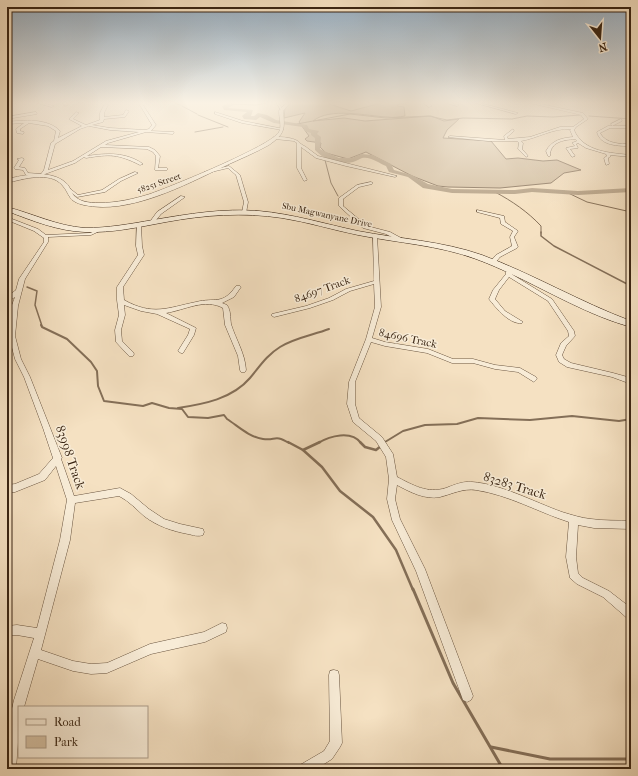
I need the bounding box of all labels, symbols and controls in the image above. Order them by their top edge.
north arrow [580,18,620,58]
text: N [596,40,609,55]
street label: 58251 Street [136,171,183,195]
street label: Sbu Magwanyane Drive [281,201,373,230]
street label: 84697 Track [293,273,352,306]
street label: 84696 Track [378,326,438,351]
street label: 83998 Track [53,423,89,491]
street label: 83283 Track [482,469,548,502]
legend [18,706,148,758]
text: Road [54,715,81,729]
text: Park [54,735,79,749]

